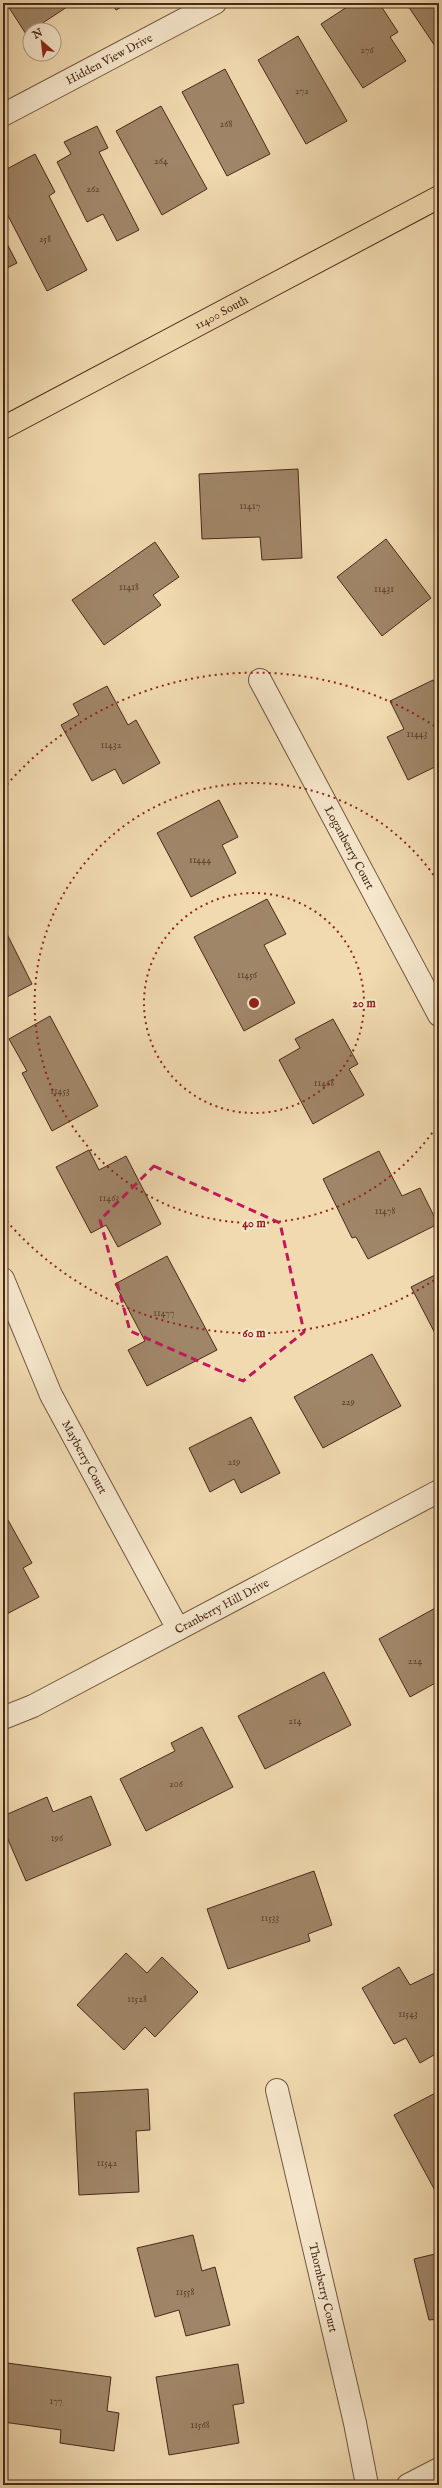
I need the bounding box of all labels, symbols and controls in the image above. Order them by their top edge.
north arrow [22,22,62,62]
text: N [29,25,46,43]
street label: Hidden View Drive [63,30,156,88]
house number: 276 [360,44,375,57]
house number: 272 [295,85,309,98]
house number: 268 [220,118,232,131]
house number: 264 [154,155,168,168]
house number: 262 [86,183,100,196]
house number: 258 [39,233,51,246]
street label: 11400 South [192,292,251,333]
house number: 11417 [240,500,261,513]
house number: 11418 [119,581,139,594]
house number: 11431 [374,583,394,596]
house number: 11443 [407,728,428,741]
house number: 11432 [101,739,122,752]
street label: Loganberry Court [321,804,377,892]
house number: 11444 [189,854,211,867]
house number: 11456 [237,969,258,982]
centre of rings [247,996,261,1010]
text: 20 m [352,996,376,1011]
house number: 11468 [314,1077,334,1090]
house number: 11453 [50,1085,70,1098]
house number: 11463 [99,1192,119,1205]
house number: 11478 [375,1205,395,1218]
text: 40 m [242,1216,267,1231]
house number: 11477 [153,1307,175,1320]
text: 60 m [243,1326,266,1341]
house number: 229 [341,1396,355,1409]
street label: Mayberry Court [58,1418,110,1496]
house number: 219 [228,1456,240,1469]
street label: Cranberry Hill Drive [172,1575,272,1638]
house number: 224 [408,1655,422,1668]
house number: 214 [288,1715,302,1728]
house number: 206 [169,1778,184,1791]
house number: 196 [51,1832,64,1845]
house number: 11533 [261,1912,280,1925]
house number: 11528 [127,1993,147,2006]
house number: 11543 [398,2008,418,2021]
house number: 11542 [97,2157,118,2170]
street label: Thornberry Court [305,2242,341,2334]
house number: 11558 [176,2286,194,2299]
house number: 177 [49,2395,63,2408]
house number: 11568 [190,2419,210,2432]

